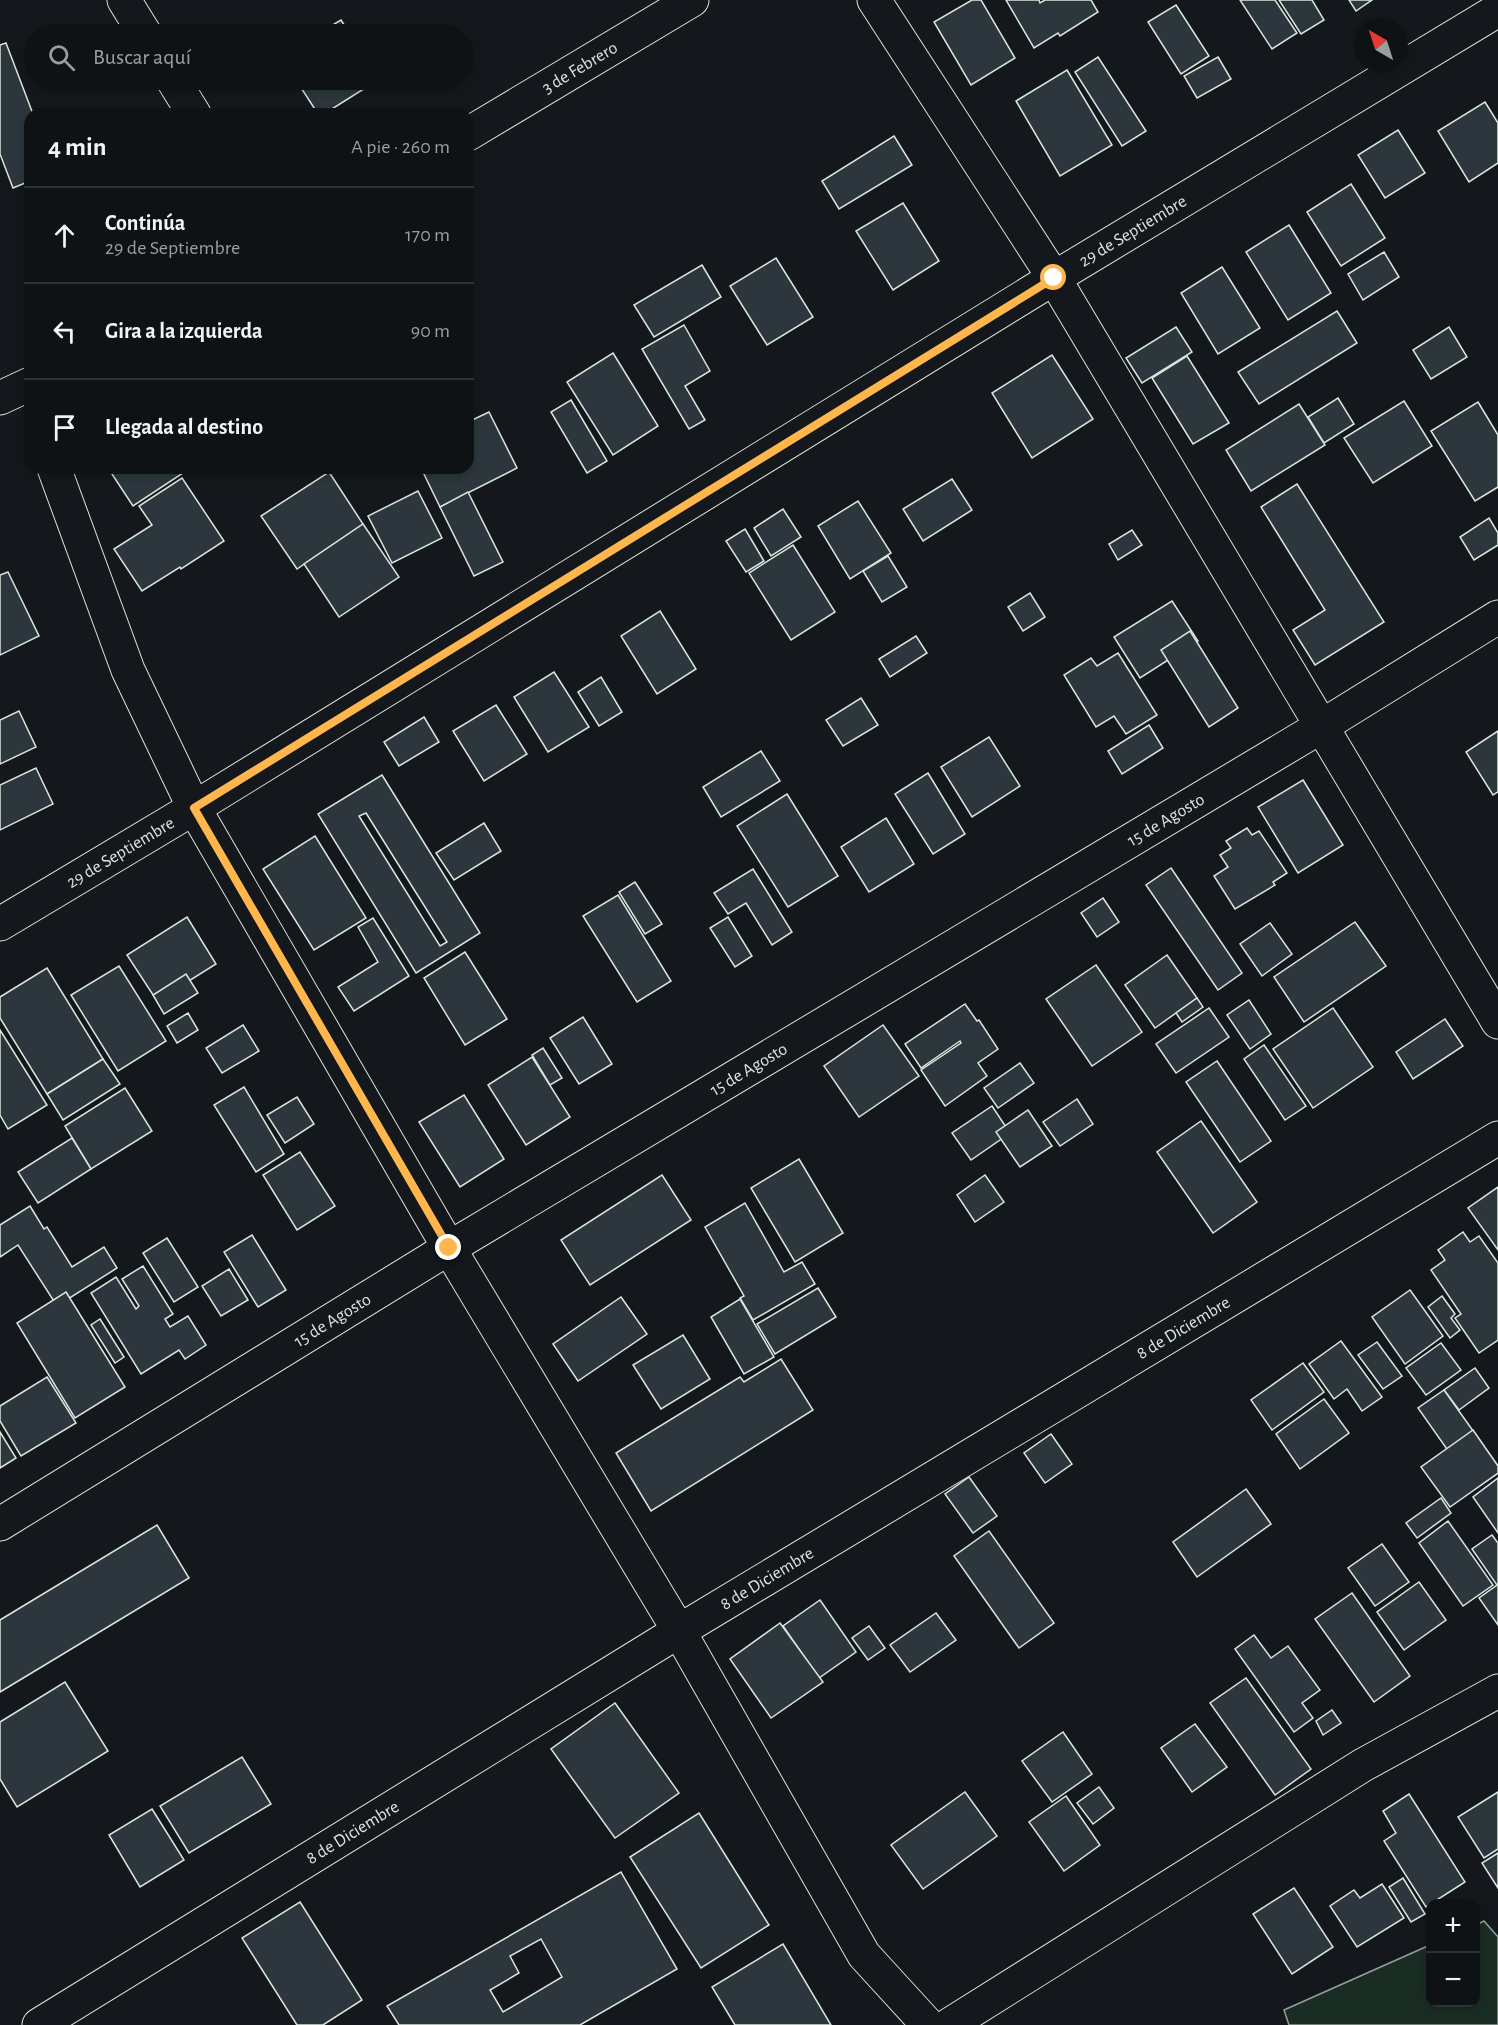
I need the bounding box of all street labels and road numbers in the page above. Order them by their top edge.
street label: 3 de Febrero [539,39,621,97]
street label: 29 de Septiembre [1076,192,1190,271]
street label: 15 de Agosto [1124,790,1208,850]
street label: 29 de Septiembre [64,814,178,892]
street label: 15 de Agosto [707,1040,791,1100]
street label: 15 de Agosto [291,1290,374,1351]
street label: 8 de Diciembre [1134,1294,1233,1363]
street label: 8 de Diciembre [718,1544,817,1614]
street label: 8 de Diciembre [303,1798,402,1868]

